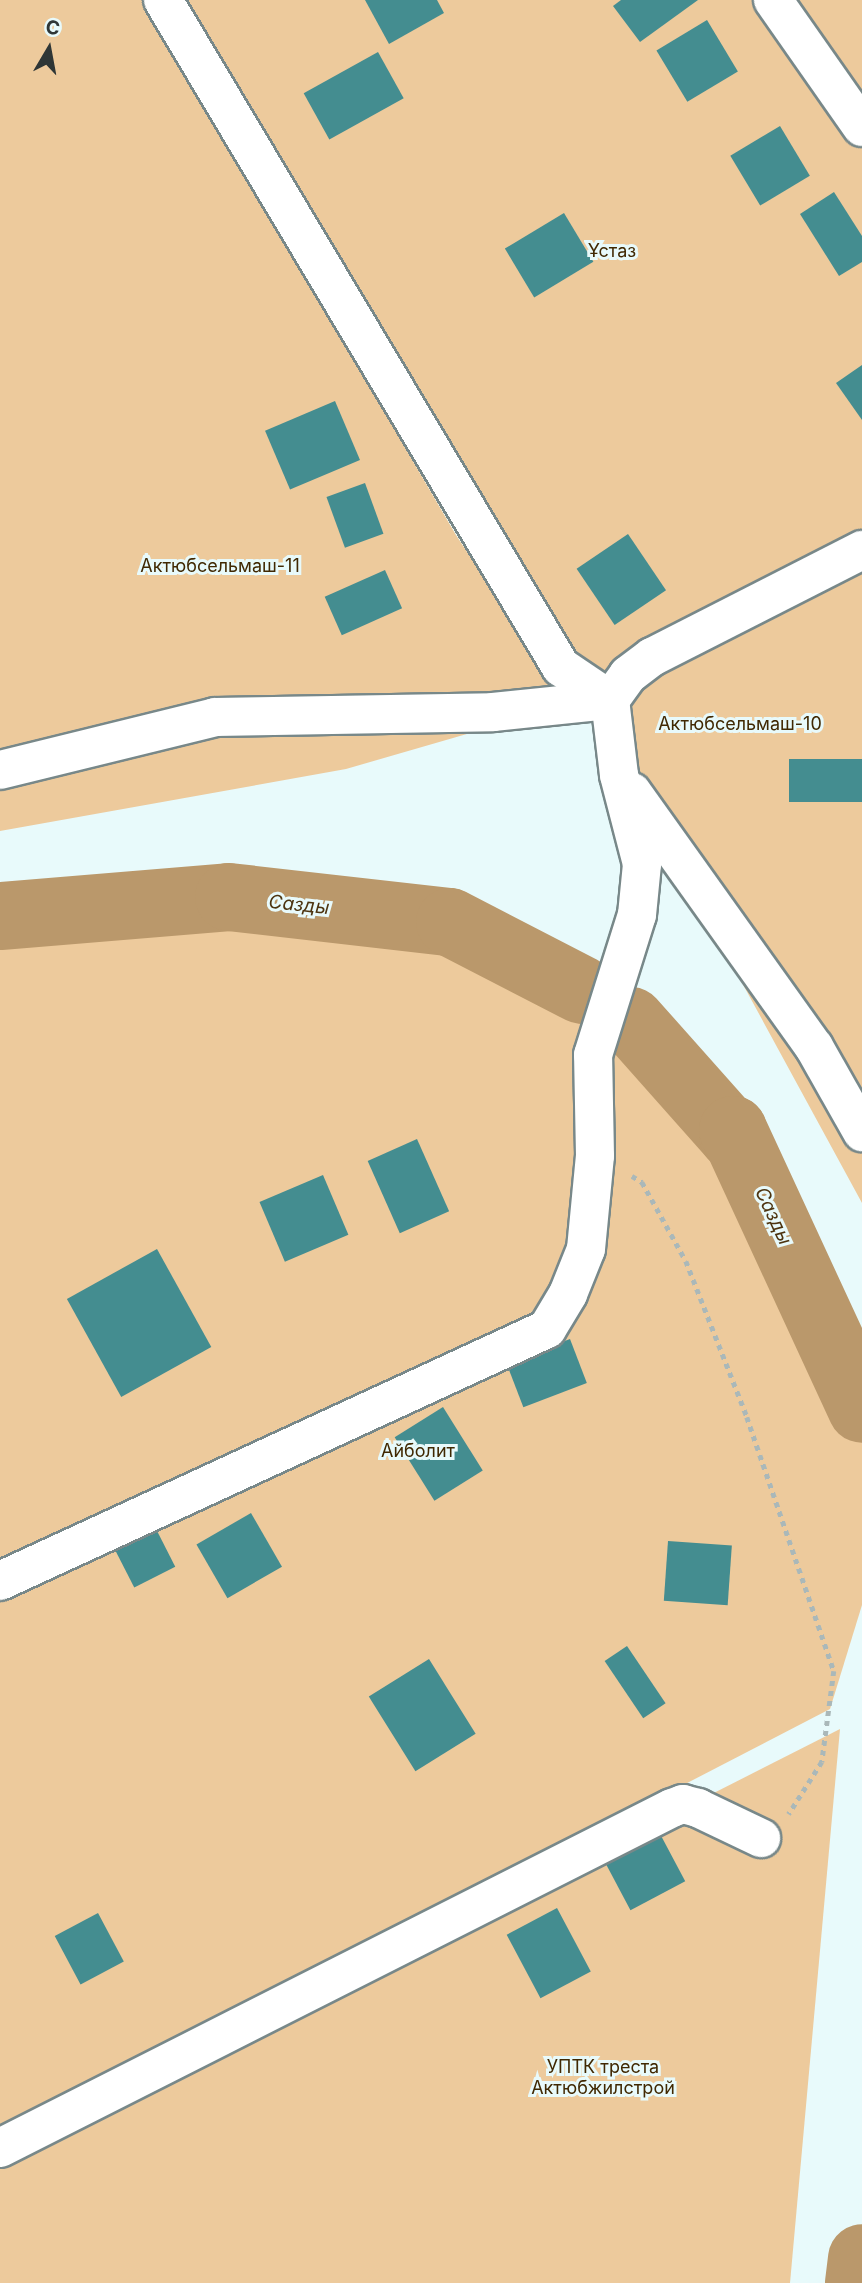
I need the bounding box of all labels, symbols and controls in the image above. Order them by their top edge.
north arrow [14,14,84,84]
text: С [44,15,62,40]
park label: Ұстаз [588,240,636,262]
park label: Актюбсельмаш-11 [140,555,300,577]
park label: Актюбсельмаш-10 [658,713,822,735]
water label: Сазды [268,890,330,920]
water label: Сазды [750,1184,796,1248]
park label: Айболит [381,1440,455,1462]
park label: УПТК треста Актюбжилстрой [531,2057,675,2100]

